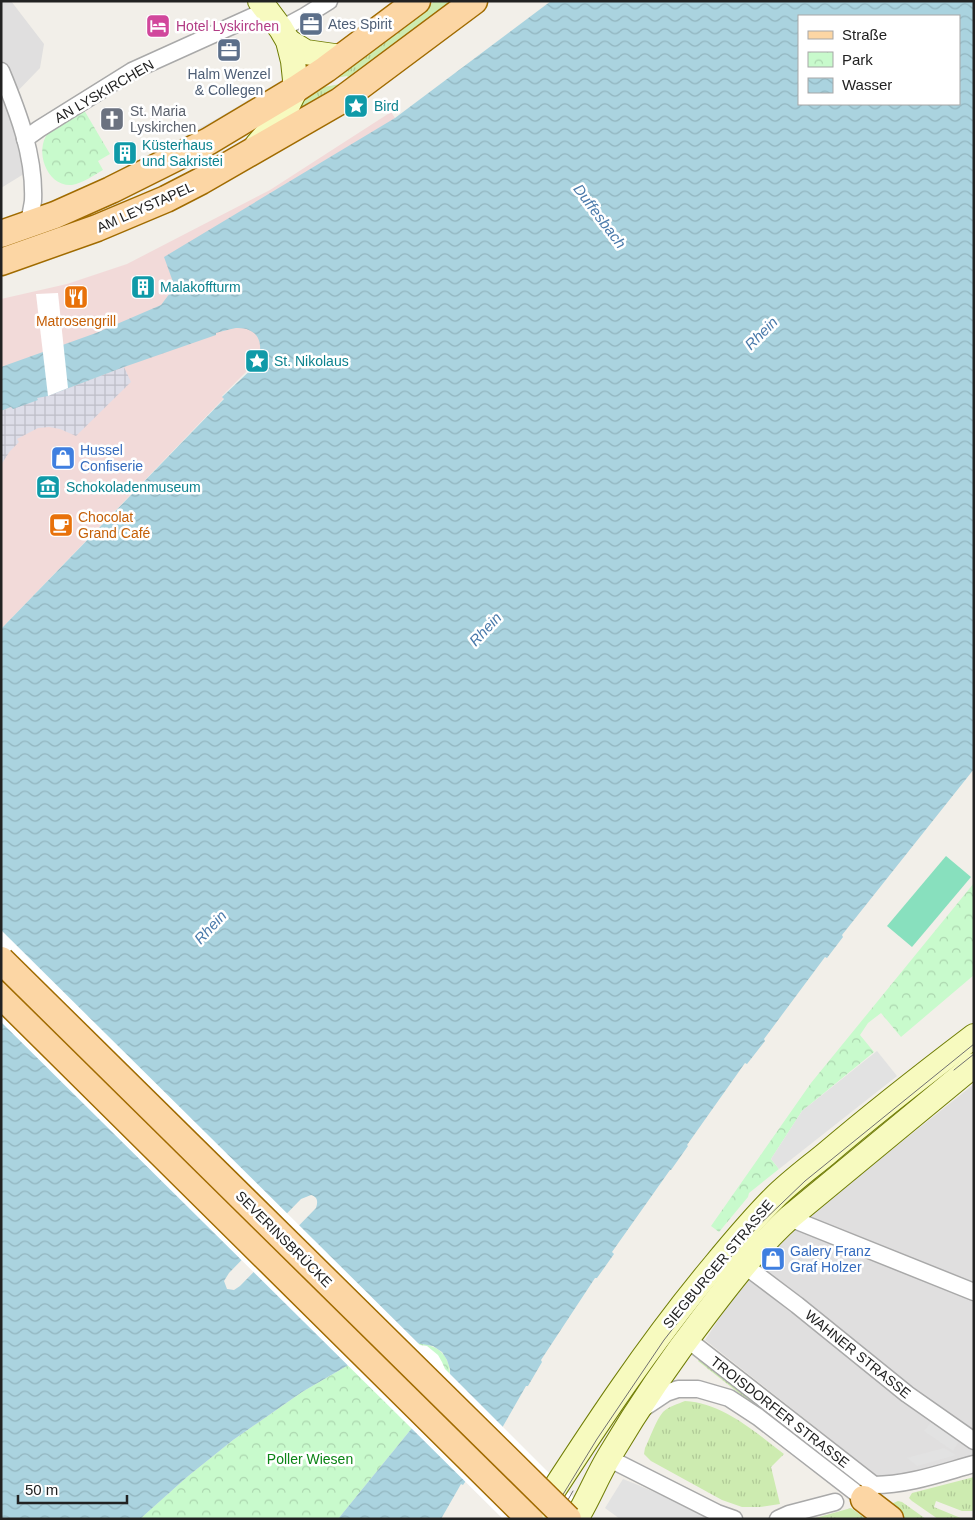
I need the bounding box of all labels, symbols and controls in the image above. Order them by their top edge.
office icon: Ates Spirit [298,11,324,37]
hotel icon: Hotel Lyskirchen [145,13,171,39]
legend [798,15,960,105]
place label: Ates Spirit [328,16,392,32]
place label: Hotel Lyskirchen [176,18,279,34]
text: Straße [842,26,887,43]
office icon: Halm Wenzel & Collegen [216,37,242,63]
text: Park [842,51,873,68]
street label: AN LYSKIRCHEN [52,56,156,126]
place label: Halm Wenzel & Collegen [188,66,271,98]
text: Wasser [842,76,892,93]
place icon: Bird [343,93,369,119]
place label: Bird [374,98,399,114]
place label: St. Maria Lyskirchen [130,103,196,135]
church icon: St. Maria Lyskirchen [99,106,125,132]
place label: Küsterhaus und Sakristei [142,137,223,169]
building icon: Küsterhaus und Sakristei [112,140,138,166]
street label: AM LEYSTAPEL [94,178,196,235]
water label: Duffesbach [570,181,630,251]
building icon: Malakoffturm [130,274,156,300]
place label: Malakoffturm [160,279,241,295]
restaurant icon: Matrosengrill [63,284,89,310]
place label: Matrosengrill [36,313,116,329]
water label: Rhein [741,313,781,353]
place icon: St. Nikolaus [244,348,270,374]
place label: St. Nikolaus [274,353,349,369]
place label: Hussel Confiserie [80,442,143,474]
shop icon: Hussel Confiserie [50,445,76,471]
museum icon: Schokoladenmuseum [35,474,61,500]
place label: Schokoladenmuseum [66,479,201,495]
place label: Chocolat Grand Café [78,509,151,541]
cafe icon: Chocolat Grand Café [48,512,74,538]
water label: Rhein [465,609,505,649]
water label: Rhein [190,907,230,947]
street label: SEVERINSBRÜCKE [233,1187,336,1290]
street label: SIEGBURGER STRASSE [660,1197,776,1331]
place label: Galery Franz Graf Holzer [790,1243,871,1275]
shop icon: Galery Franz Graf Holzer [760,1246,786,1272]
street label: WAHNER STRASSE [802,1307,914,1401]
street label: TROISDORFER STRASSE [708,1353,852,1471]
park label: Poller Wiesen [267,1451,353,1467]
scale bar [18,1472,126,1504]
text: 50 m [25,1481,58,1498]

